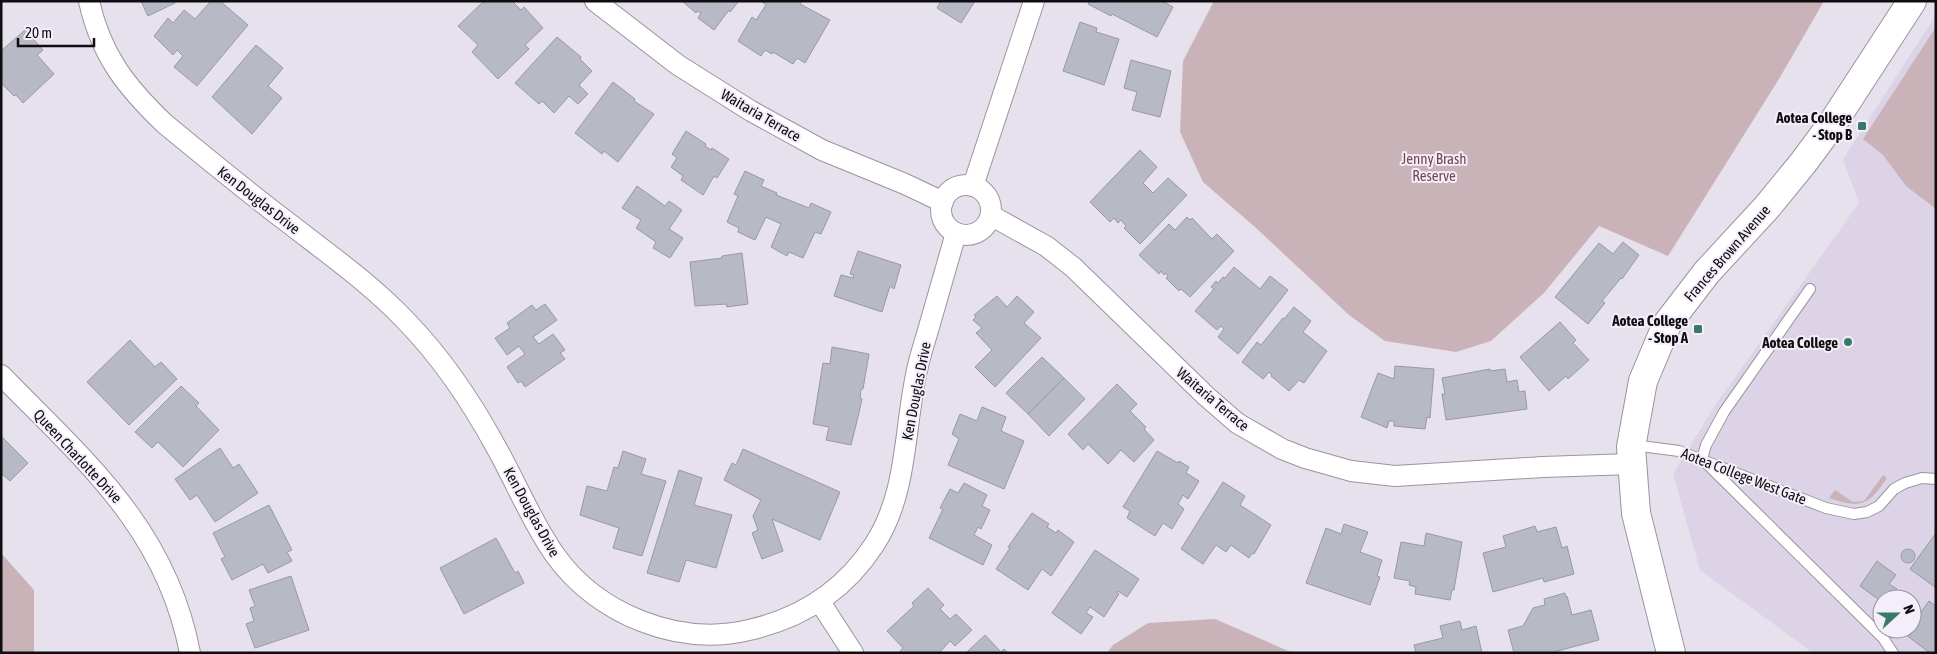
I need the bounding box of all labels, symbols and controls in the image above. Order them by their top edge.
scale bar [18,15,94,47]
text: 20 m [25,24,52,41]
street label: Waitaria Terrace [718,85,804,145]
place label: Aotea College - Stop B [1775,109,1853,143]
marker: Aotea College - Stop B [1856,120,1868,132]
park label: Jenny Brash Reserve [1401,150,1467,184]
street label: Ken Douglas Drive [214,163,304,238]
street label: Frances Brown Avenue [1681,201,1774,305]
place label: Aotea College - Stop A [1611,312,1689,346]
marker: Aotea College - Stop A [1692,323,1704,335]
place label: Aotea College [1761,334,1838,351]
marker: Aotea College [1842,336,1854,348]
street label: Ken Douglas Drive [898,340,934,442]
street label: Waitaria Terrace [1173,364,1253,434]
street label: Queen Charlotte Drive [30,406,126,506]
street label: Aotea College West Gate [1679,444,1809,508]
street label: Ken Douglas Drive [500,464,564,560]
north arrow [1872,589,1922,639]
text: N [1900,603,1918,616]

